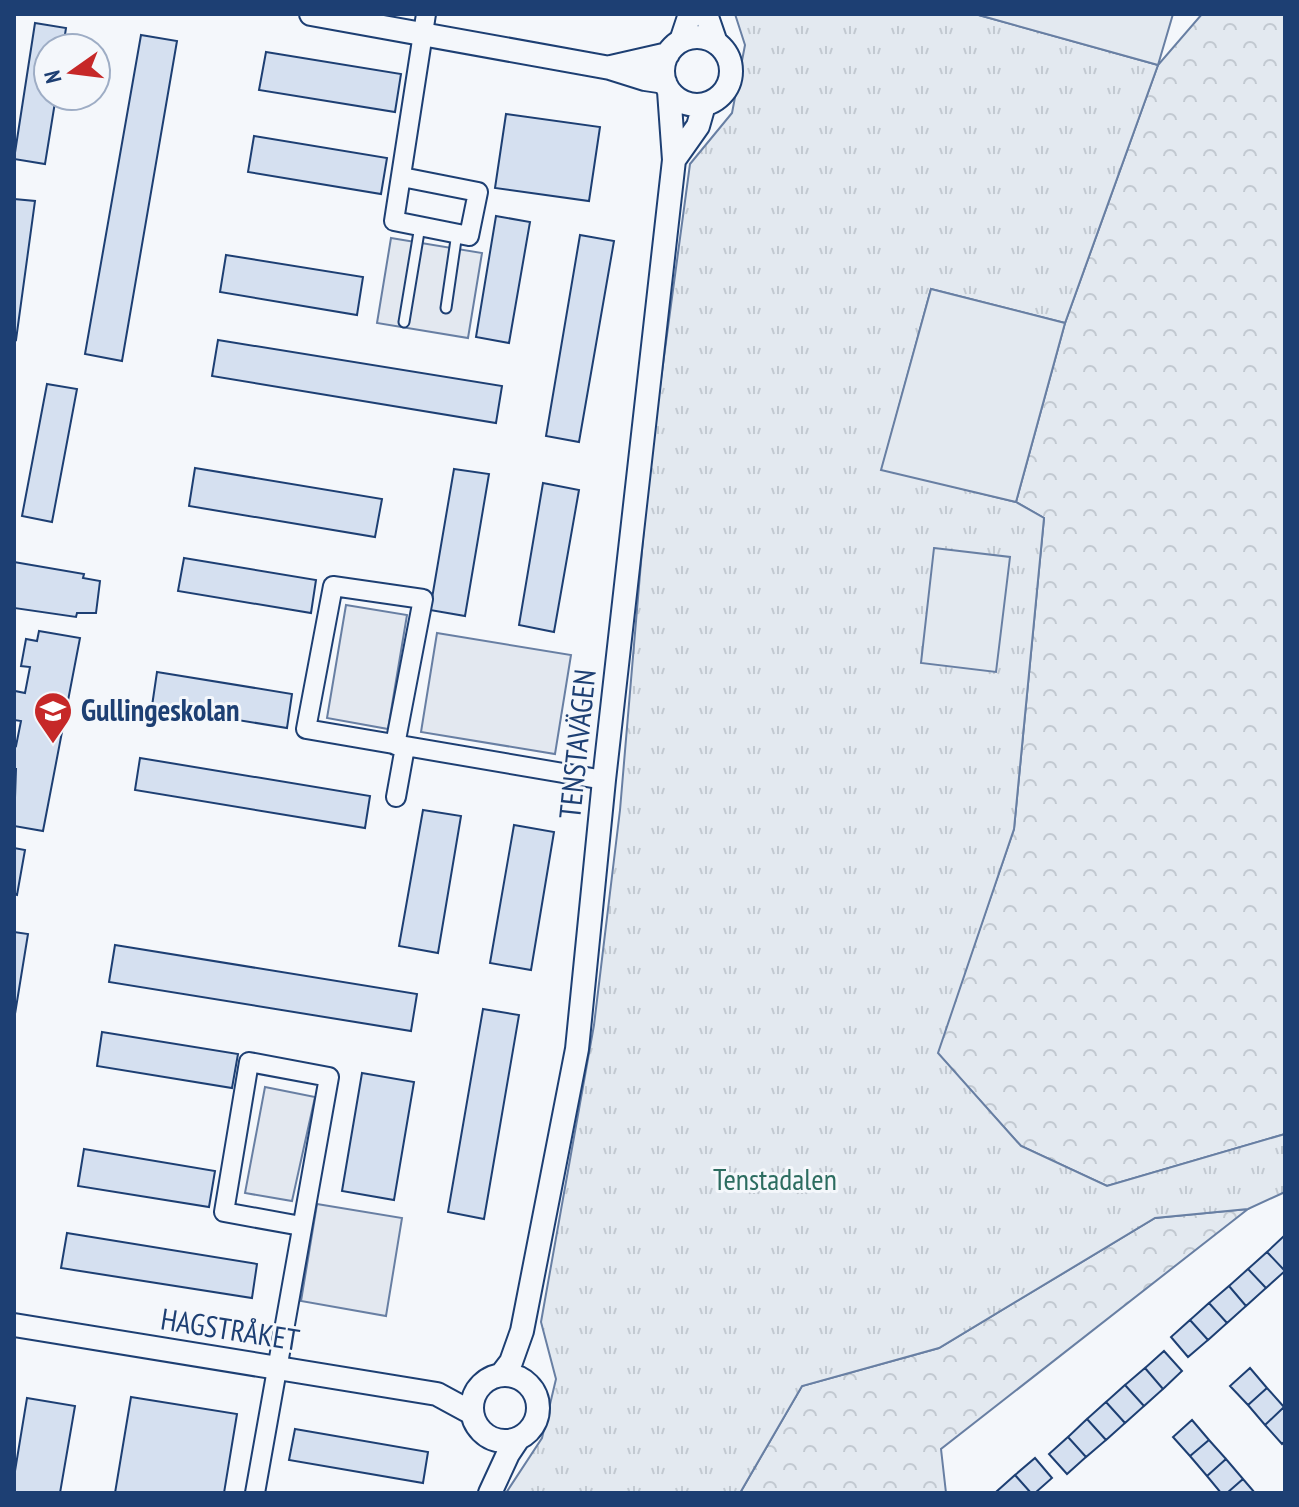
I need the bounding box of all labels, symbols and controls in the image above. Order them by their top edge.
north arrow [32,32,112,112]
text: N [38,68,68,86]
street label: TENSTAVÄGEN [549,667,604,821]
school or university icon: Gullingeskolan [32,690,74,745]
place label: Gullingeskolan [81,690,239,729]
park label: Tenstadalen [713,1159,837,1198]
street label: HAGSTRÅKET [158,1298,302,1359]

